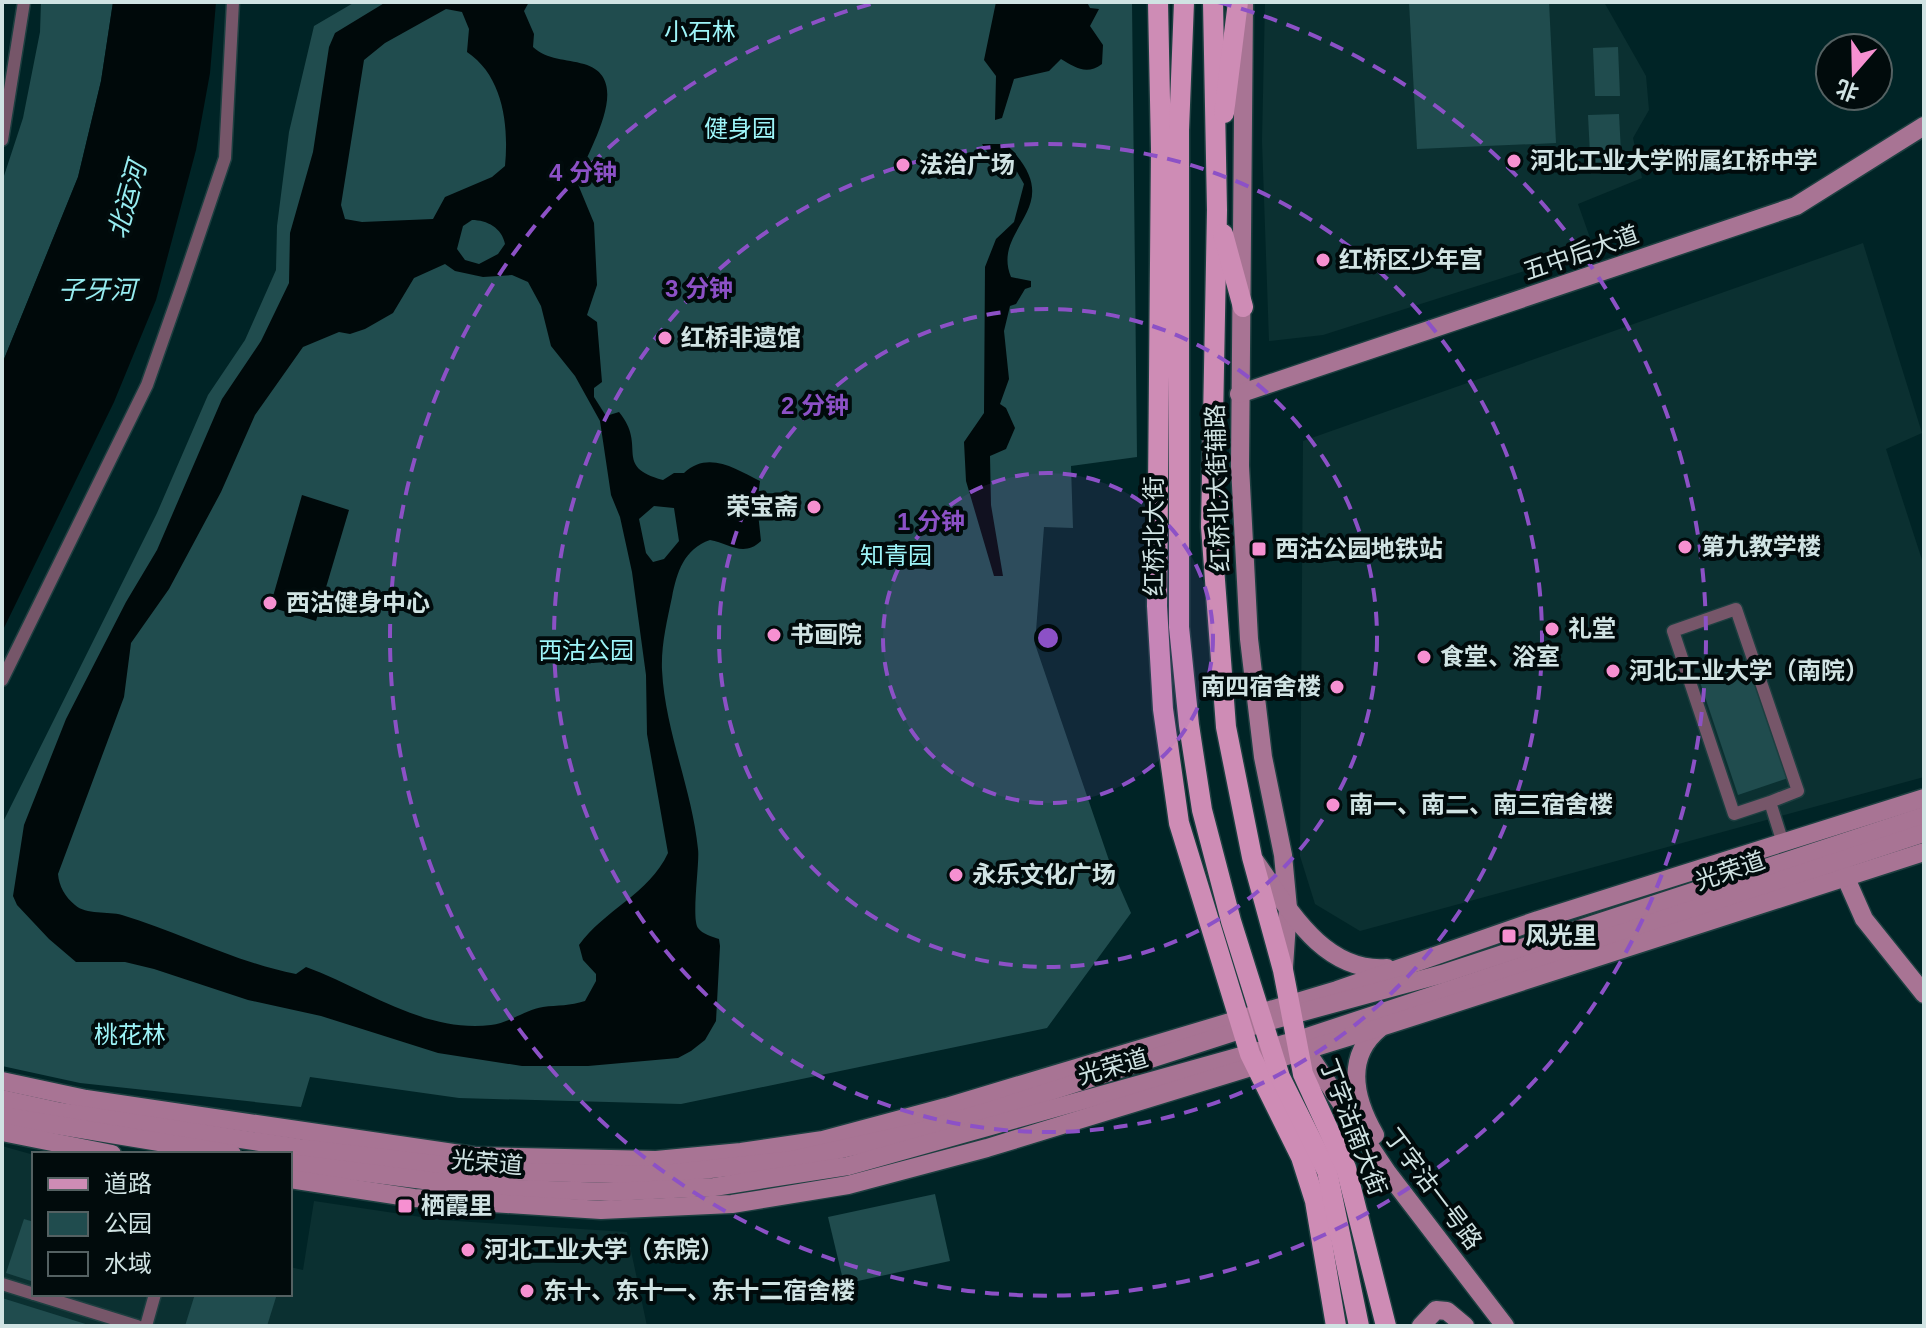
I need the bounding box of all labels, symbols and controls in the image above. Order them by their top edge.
park label: 小石林 [664,18,736,45]
north arrow [1814,32,1894,112]
text: 北 [1833,75,1862,106]
park label: 健身园 [704,115,776,142]
place label: 河北工业大学附属红桥中学 [1530,147,1818,174]
place label: 法治广场 [919,151,1015,178]
marker: 河北工业大学附属红桥中学 [1505,152,1523,170]
water label: 北运河 [102,154,154,242]
marker: 法治广场 [894,156,912,174]
text: 4 分钟 [549,159,617,186]
street label: 五中后大道 [1520,220,1642,285]
place label: 红桥区少年宫 [1339,246,1483,273]
marker: 红桥区少年宫 [1314,251,1332,269]
water label: 子牙河 [58,275,141,305]
text: 3 分钟 [665,275,733,302]
place label: 红桥非遗馆 [681,324,801,351]
marker: 红桥非遗馆 [656,329,674,347]
text: 2 分钟 [781,392,849,419]
street label: 红桥北大街辅路 [1201,404,1234,572]
street label: 红桥北大街 [1140,476,1167,596]
place label: 荣宝斋 [726,493,798,520]
marker: 荣宝斋 [805,498,823,516]
text: 1 分钟 [897,508,965,535]
place label: 第九教学楼 [1701,533,1821,560]
place label: 西沽公园地铁站 [1275,535,1443,562]
marker: 第九教学楼 [1676,538,1694,556]
marker: 西沽公园地铁站 [1250,540,1268,558]
park label: 知青园 [860,542,932,569]
place label: 西沽健身中心 [286,589,430,616]
marker: 西沽健身中心 [261,594,279,612]
place label: 礼堂 [1568,615,1616,642]
marker: 礼堂 [1543,620,1561,638]
place label: 书画院 [790,621,862,648]
centre of rings [1034,624,1062,652]
marker: 书画院 [765,626,783,644]
park label: 西沽公园 [538,637,634,664]
place label: 食堂、浴室 [1440,643,1560,670]
marker: 食堂、浴室 [1415,648,1433,666]
place label: 河北工业大学（南院） [1629,657,1869,684]
marker: 河北工业大学（南院） [1604,662,1622,680]
place label: 南四宿舍楼 [1201,673,1321,700]
marker: 南四宿舍楼 [1328,678,1346,696]
place label: 南一、南二、南三宿舍楼 [1349,791,1613,818]
marker: 南一、南二、南三宿舍楼 [1324,796,1342,814]
street label: 光荣道 [1691,846,1768,895]
place label: 永乐文化广场 [972,861,1116,888]
marker: 永乐文化广场 [947,866,965,884]
place label: 风光里 [1525,922,1597,949]
marker: 风光里 [1500,927,1518,945]
park label: 桃花林 [94,1021,166,1048]
street label: 光荣道 [1075,1044,1151,1089]
street label: 丁字沽南大街 [1315,1055,1392,1199]
street label: 丁字沽一号路 [1379,1123,1488,1254]
street label: 光荣道 [450,1146,524,1179]
legend [32,1152,292,1296]
text: 道路 [104,1170,152,1197]
place label: 栖霞里 [421,1192,493,1219]
marker: 栖霞里 [396,1197,414,1215]
text: 公园 [104,1210,152,1237]
place label: 河北工业大学（东院） [484,1236,724,1263]
marker: 河北工业大学（东院） [459,1241,477,1259]
text: 水域 [104,1250,152,1277]
place label: 东十、东十一、东十二宿舍楼 [543,1277,855,1304]
marker: 东十、东十一、东十二宿舍楼 [518,1282,536,1300]

